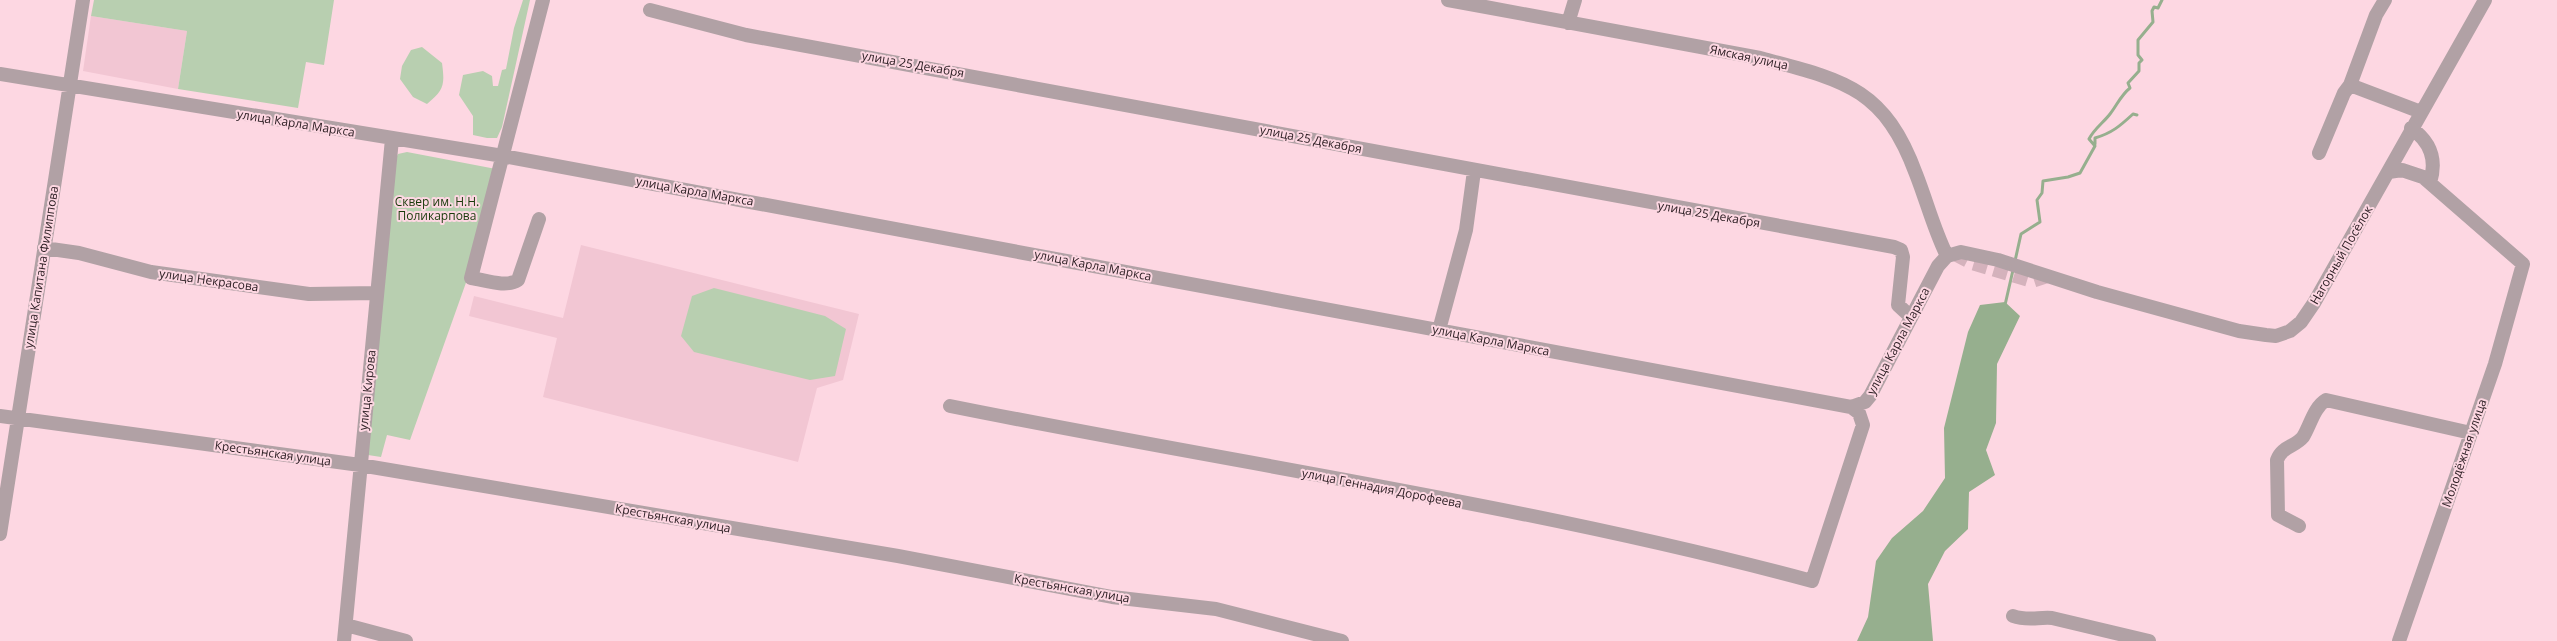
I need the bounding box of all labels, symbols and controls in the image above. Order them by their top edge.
street label: Ямская улица [1708,40,1790,74]
street label: улица 25 Декабря [861,47,965,81]
street label: улица Карла Маркса [236,105,356,141]
street label: улица 25 Декабря [1259,121,1363,157]
street label: улица Карла Маркса [635,172,755,210]
street label: улица Капитана Филиппова [20,185,62,349]
park label: Сквер им. Н.Н. Поликарпова [395,193,479,224]
street label: улица 25 Декабря [1657,197,1761,231]
street label: Нагорный Посёлок [2306,202,2377,308]
street label: улица Карла Маркса [1033,245,1153,285]
street label: улица Некрасова [158,265,260,295]
street label: улица Карла Маркса [1863,284,1933,398]
street label: улица Карла Маркса [1431,320,1551,360]
street label: улица Кирова [354,349,380,431]
street label: Молодёжная улица [2438,397,2490,509]
street label: Крестьянская улица [214,436,332,470]
street label: улица Геннадия Дорофеева [1301,464,1463,512]
street label: Крестьянская улица [614,499,732,537]
street label: Крестьянская улица [1013,569,1131,607]

